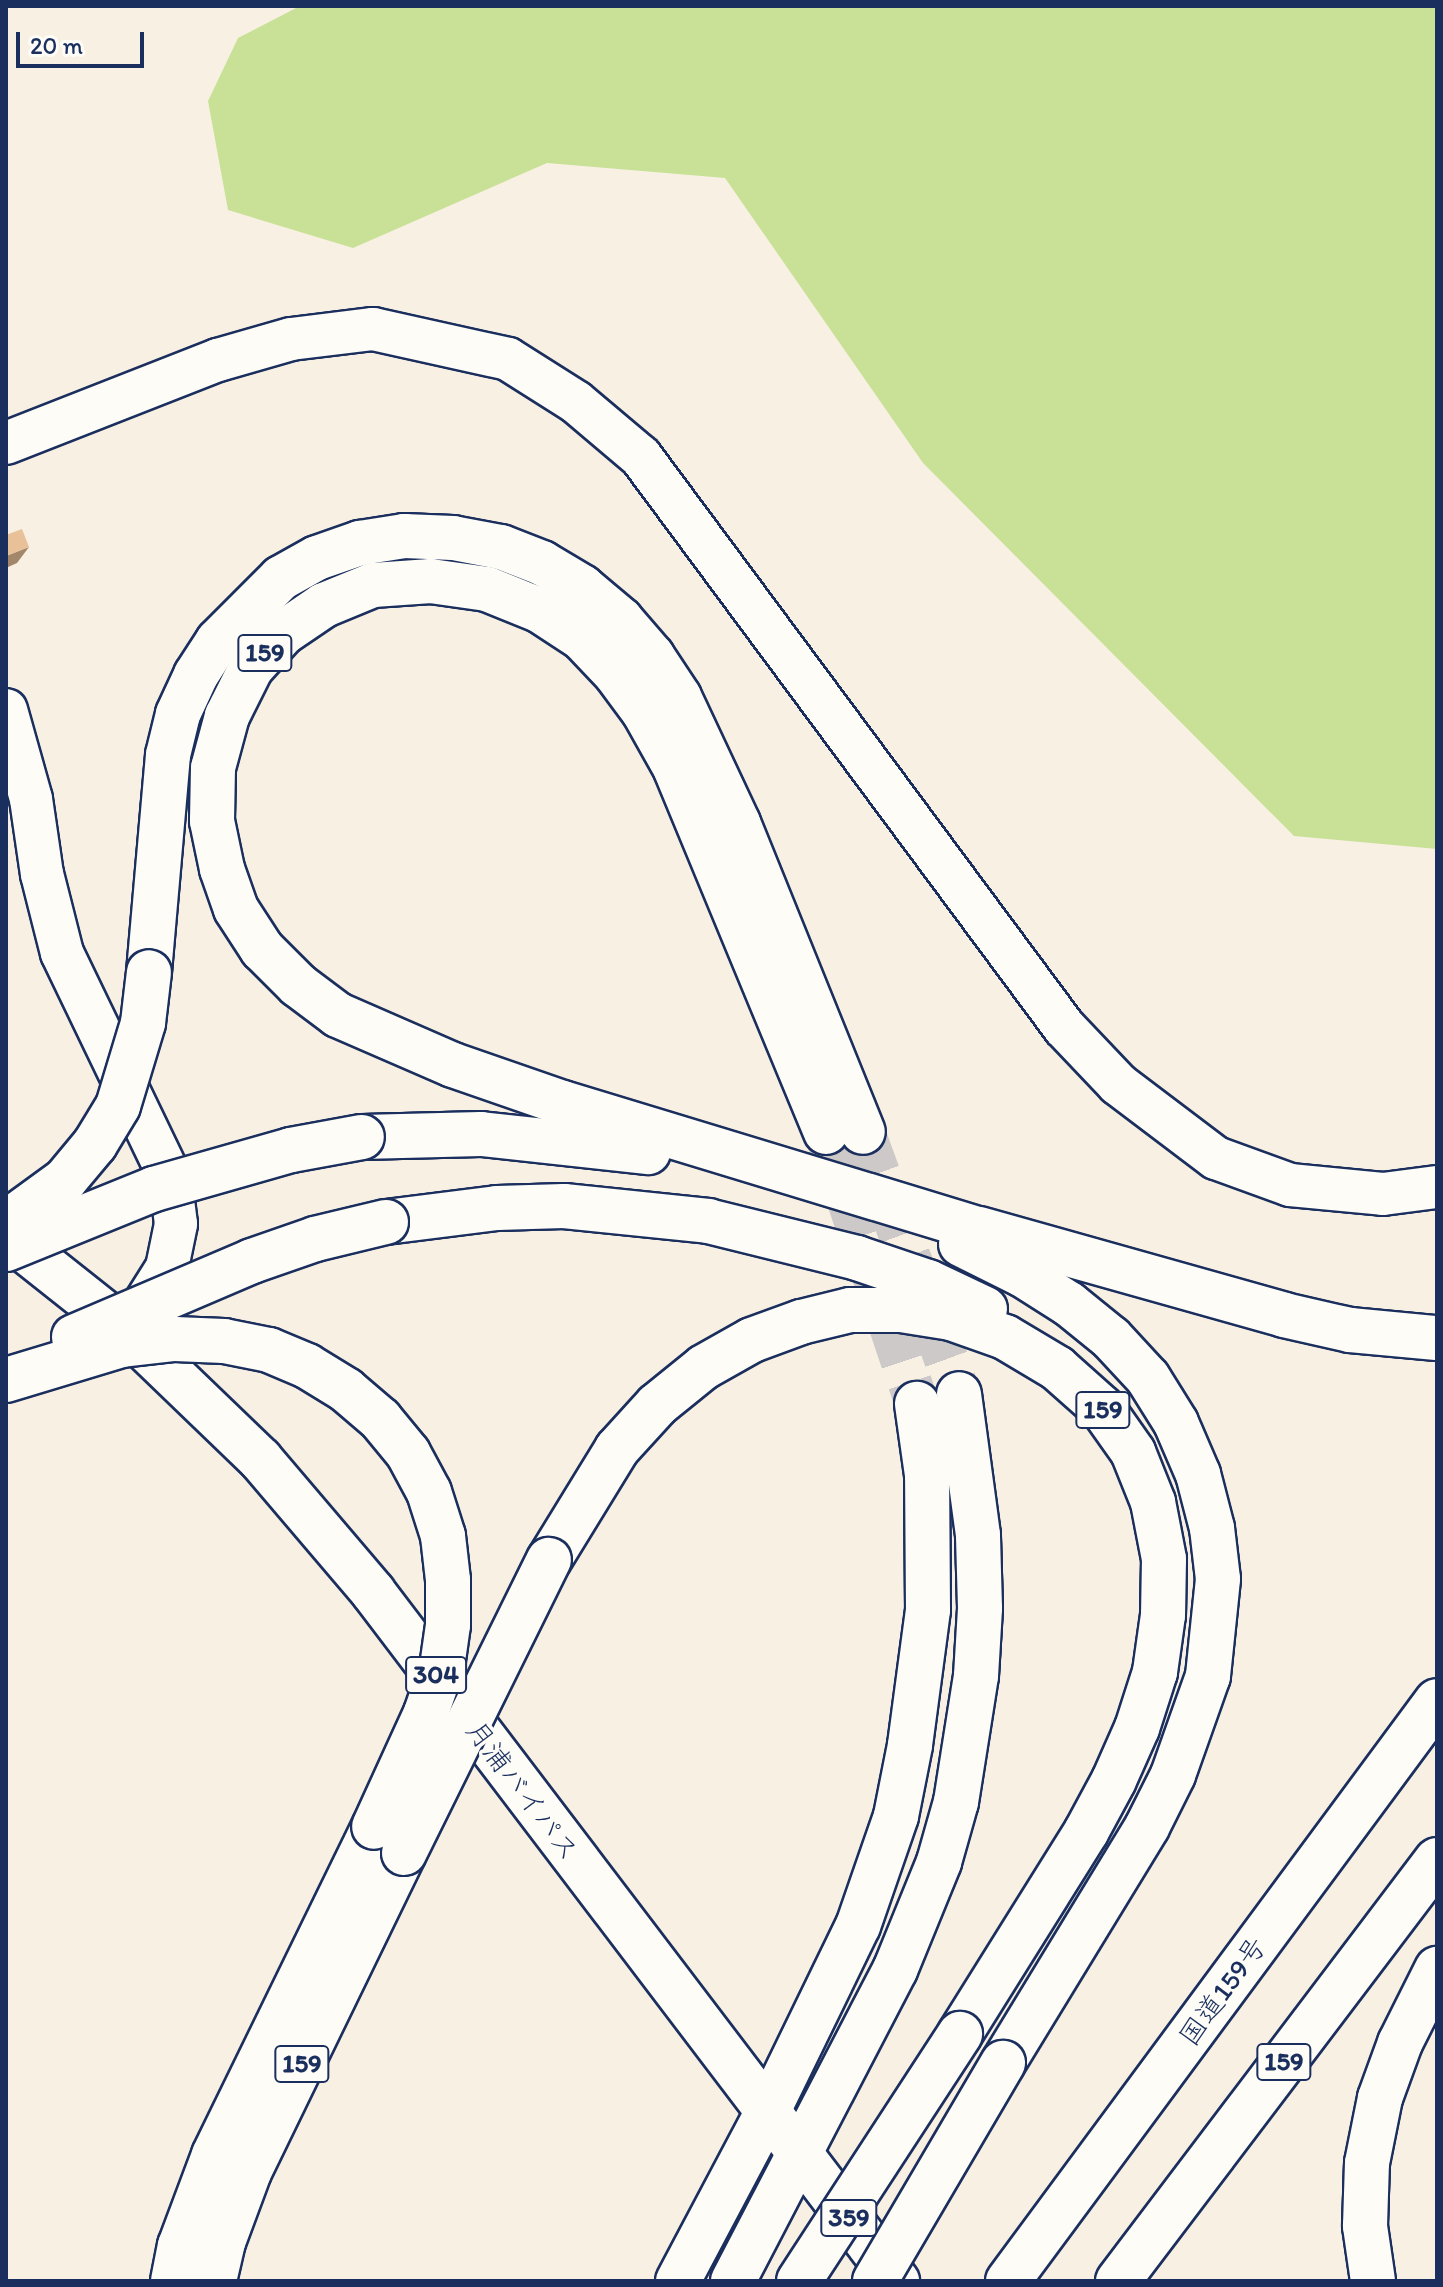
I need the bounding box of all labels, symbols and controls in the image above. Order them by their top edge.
scale bar [20,16,148,66]
text: 20 m [30,31,83,60]
road number: 159 [237,631,293,675]
road number: 159 [1075,1388,1131,1432]
road number: 304 [404,1653,468,1697]
street label: 月浦バイパス [459,1713,587,1867]
street label: 国道159号 [1171,1930,1273,2052]
road number: 159 [1256,2040,1312,2084]
road number: 159 [274,2042,330,2086]
road number: 359 [819,2196,879,2240]

